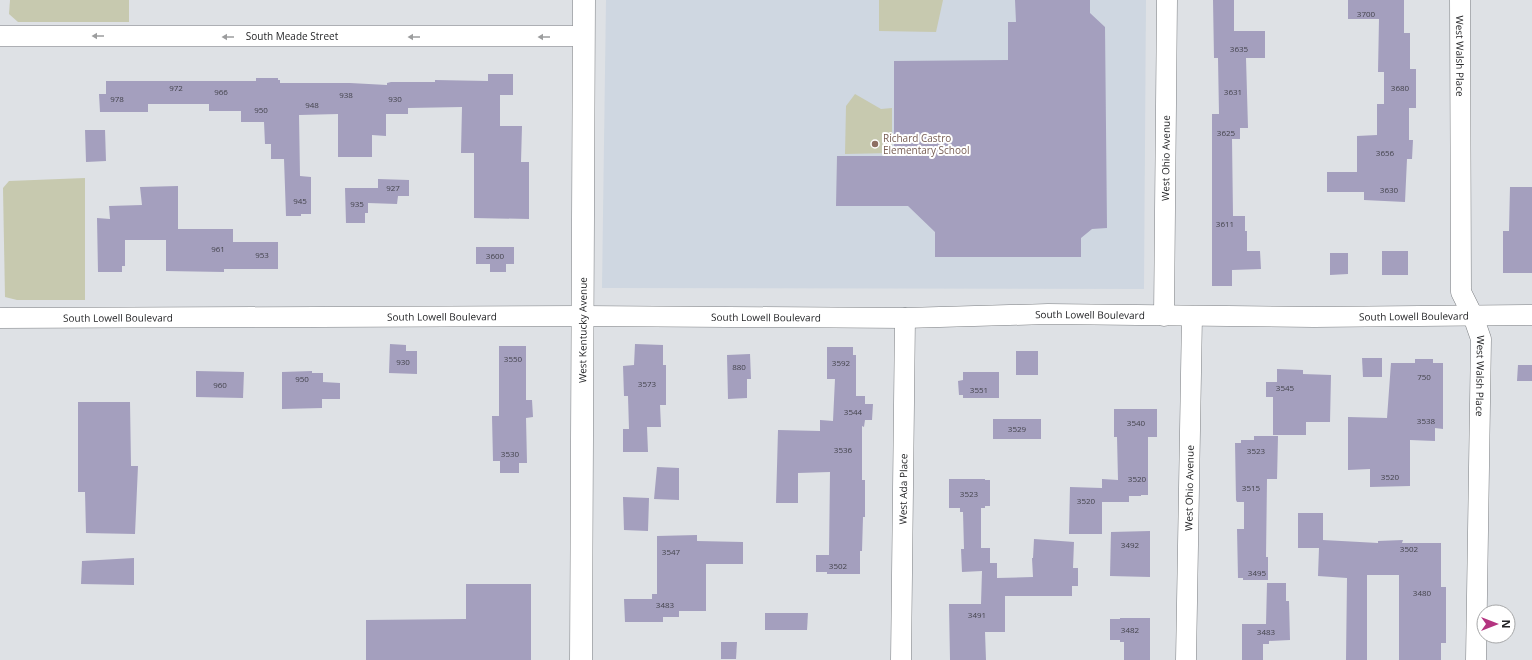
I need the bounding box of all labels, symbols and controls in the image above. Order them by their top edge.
house number: 3700 [1357,8,1376,19]
street label: West Walsh Place [1453,15,1467,97]
street label: South Meade Street [246,29,339,43]
one-way arrow [91,33,104,39]
one-way arrow [538,33,550,40]
one-way arrow [221,34,234,40]
one-way arrow [407,34,420,40]
house number: 3635 [1230,43,1249,54]
house number: 972 [169,82,183,93]
house number: 3680 [1391,82,1410,93]
house number: 966 [214,86,228,97]
house number: 3631 [1224,86,1242,97]
house number: 938 [339,89,353,100]
house number: 978 [110,93,124,104]
house number: 930 [388,93,402,104]
house number: 948 [305,99,319,110]
house number: 950 [254,104,268,115]
street label: West Ohio Avenue [1158,115,1173,201]
house number: 3625 [1217,127,1236,138]
place label: Richard Castro Elementary School [883,131,969,157]
marker: Richard Castro Elementary School [870,139,880,149]
house number: 3656 [1376,147,1395,158]
house number: 927 [386,182,400,193]
house number: 3630 [1380,184,1399,195]
house number: 945 [293,195,307,206]
house number: 935 [350,198,364,209]
house number: 3611 [1216,218,1234,229]
house number: 961 [211,243,225,254]
house number: 953 [255,249,269,260]
house number: 3600 [486,250,505,261]
street label: West Kentucky Avenue [575,277,590,383]
street label: South Lowell Boulevard [1035,307,1145,322]
street label: South Lowell Boulevard [387,309,497,324]
street label: South Lowell Boulevard [1359,309,1469,324]
street label: South Lowell Boulevard [63,310,173,325]
street label: South Lowell Boulevard [711,310,821,324]
street label: West Walsh Place [1473,335,1488,417]
house number: 3550 [504,353,523,364]
house number: 930 [396,356,410,367]
house number: 3592 [832,357,851,368]
house number: 880 [732,361,746,372]
house number: 750 [1417,371,1431,382]
house number: 950 [295,373,309,384]
house number: 3573 [638,378,657,389]
house number: 960 [213,379,227,390]
house number: 3545 [1276,382,1295,393]
house number: 3551 [970,384,988,395]
house number: 3544 [844,406,863,417]
house number: 3538 [1417,415,1436,426]
house number: 3540 [1127,417,1146,428]
house number: 3529 [1008,423,1027,434]
house number: 3536 [834,444,853,455]
street label: West Ohio Avenue [1181,445,1197,531]
house number: 3523 [1247,445,1266,456]
house number: 3530 [501,448,520,459]
street label: West Ada Place [896,453,910,525]
house number: 3520 [1381,471,1400,482]
house number: 3520 [1128,473,1147,484]
house number: 3515 [1242,482,1261,493]
house number: 3523 [960,488,979,499]
house number: 3520 [1077,495,1096,506]
house number: 3492 [1121,539,1140,550]
house number: 3502 [1400,543,1419,554]
house number: 3547 [662,546,681,557]
house number: 3502 [829,560,848,571]
house number: 3495 [1248,567,1267,578]
house number: 3480 [1413,587,1432,598]
house number: 3483 [656,599,675,610]
north arrow [1476,604,1516,644]
house number: 3491 [968,609,986,620]
text: N [1499,620,1514,628]
house number: 3482 [1121,624,1140,635]
house number: 3483 [1257,626,1276,637]

